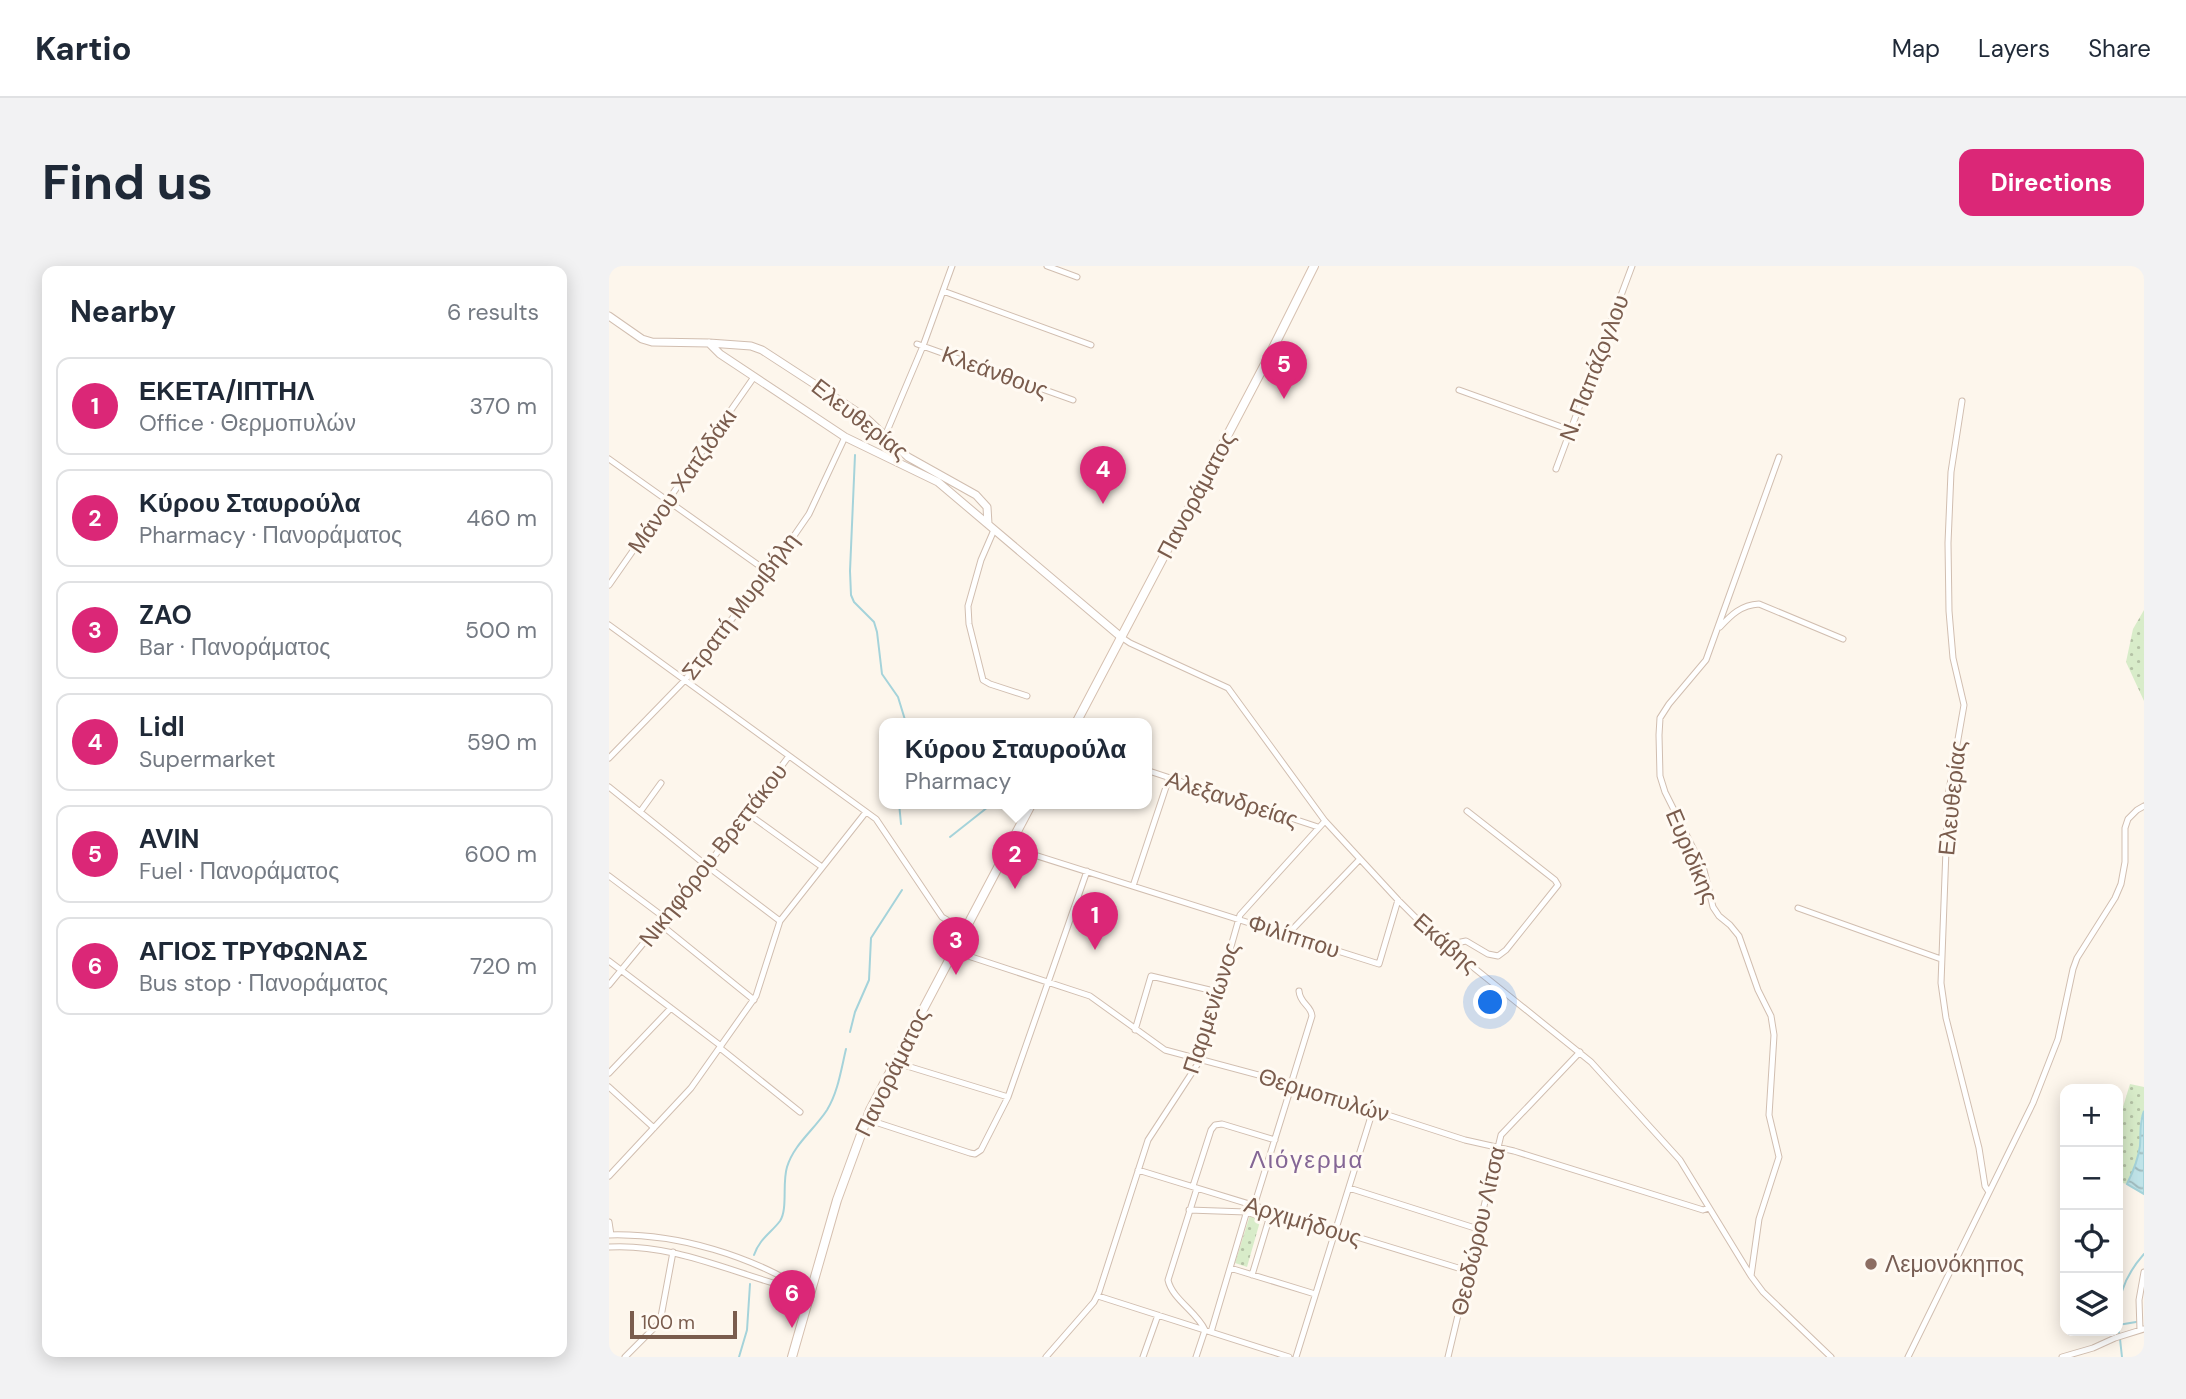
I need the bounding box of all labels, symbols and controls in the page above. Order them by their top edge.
text: Kartio [35,27,132,70]
text: Map [1892,33,1940,64]
text: Layers [1978,33,2050,64]
text: Share [2088,33,2151,64]
button: Directions [1959,149,2144,216]
text: Find us [42,150,213,214]
street label: Ν. Παπάζογλου [1552,290,1636,446]
text: Nearby [70,292,176,331]
text: 6 results [447,297,539,327]
street label: Κλεάνθους [938,339,1052,405]
pin: 5 [1261,341,1307,399]
street label: Ελευθερίας [805,372,915,466]
text: ΕΚΕΤΑ/ΙΠΤΗΛ [139,374,314,408]
text: 1 [91,391,99,421]
text: 370 m [469,391,537,421]
street label: Μάνου Χατζιδάκι [621,403,743,559]
text: Office · Θερμοπυλών [139,408,356,438]
street label: Πανοράματος [1150,426,1242,564]
pin: 4 [1080,446,1126,504]
text: Κύρου Σταυρούλα [139,486,361,520]
text: 2 [88,503,102,533]
text: 460 m [466,503,537,533]
text: Pharmacy · Πανοράματος [139,520,402,550]
street label: Στρατή Μυριβήλη [675,526,805,686]
text: ZAO [139,598,192,632]
text: 3 [88,615,102,645]
text: 500 m [465,615,537,645]
text: Bar · Πανοράματος [139,632,330,662]
text: Lidl [139,710,185,744]
popup [879,718,1152,809]
text: 4 [88,727,102,757]
text: 590 m [467,727,537,757]
text: Κύρου Σταυρούλα [905,732,1126,766]
street label: Ελευθερίας [1931,739,1973,857]
text: Supermarket [139,744,275,774]
street label: Νικηφόρου Βρεττάκου [632,757,794,953]
street label: Αλεξανδρείας [1162,764,1302,834]
text: Pharmacy [905,766,1011,796]
street label: Ευριδίκης [1659,804,1725,908]
text: AVIN [139,822,200,856]
pin: 2 [992,831,1038,889]
text: 5 [88,839,102,869]
text: 600 m [464,839,537,869]
text: Fuel · Πανοράματος [139,856,339,886]
pin: 1 [1072,892,1118,950]
street label: Εκάβης [1407,906,1485,980]
street label: Φιλίππου [1244,907,1344,965]
pin: 3 [933,917,979,975]
text: ΑΓΙΟΣ ΤΡΥΦΩΝΑΣ [139,934,367,968]
street label: Παρμενίωνος [1176,938,1246,1078]
text: 6 [88,951,102,981]
text: 720 m [470,951,537,981]
text: Bus stop · Πανοράματος [139,968,388,998]
your location [1473,985,1507,1019]
street label: Πανοράματος [848,1003,936,1141]
street label: Θερμοπυλών [1255,1061,1393,1129]
map controls [2060,1084,2123,1336]
button: + [2060,1084,2123,1147]
street label: Θεοδώρου Λίτσα [1444,1143,1512,1319]
district label: Λιόγερμα [1250,1144,1364,1175]
button: − [2060,1147,2123,1210]
street label: Αρχιμήδους [1241,1189,1365,1253]
button: locate [2060,1210,2123,1273]
place label: Λεμονόκηπος [1885,1249,2024,1279]
marker: Λεμονόκηπος [1863,1256,1879,1272]
pin: 6 [769,1270,815,1328]
button: layers [2060,1273,2123,1336]
scale bar [630,1308,737,1340]
text: 100 m [641,1310,695,1335]

